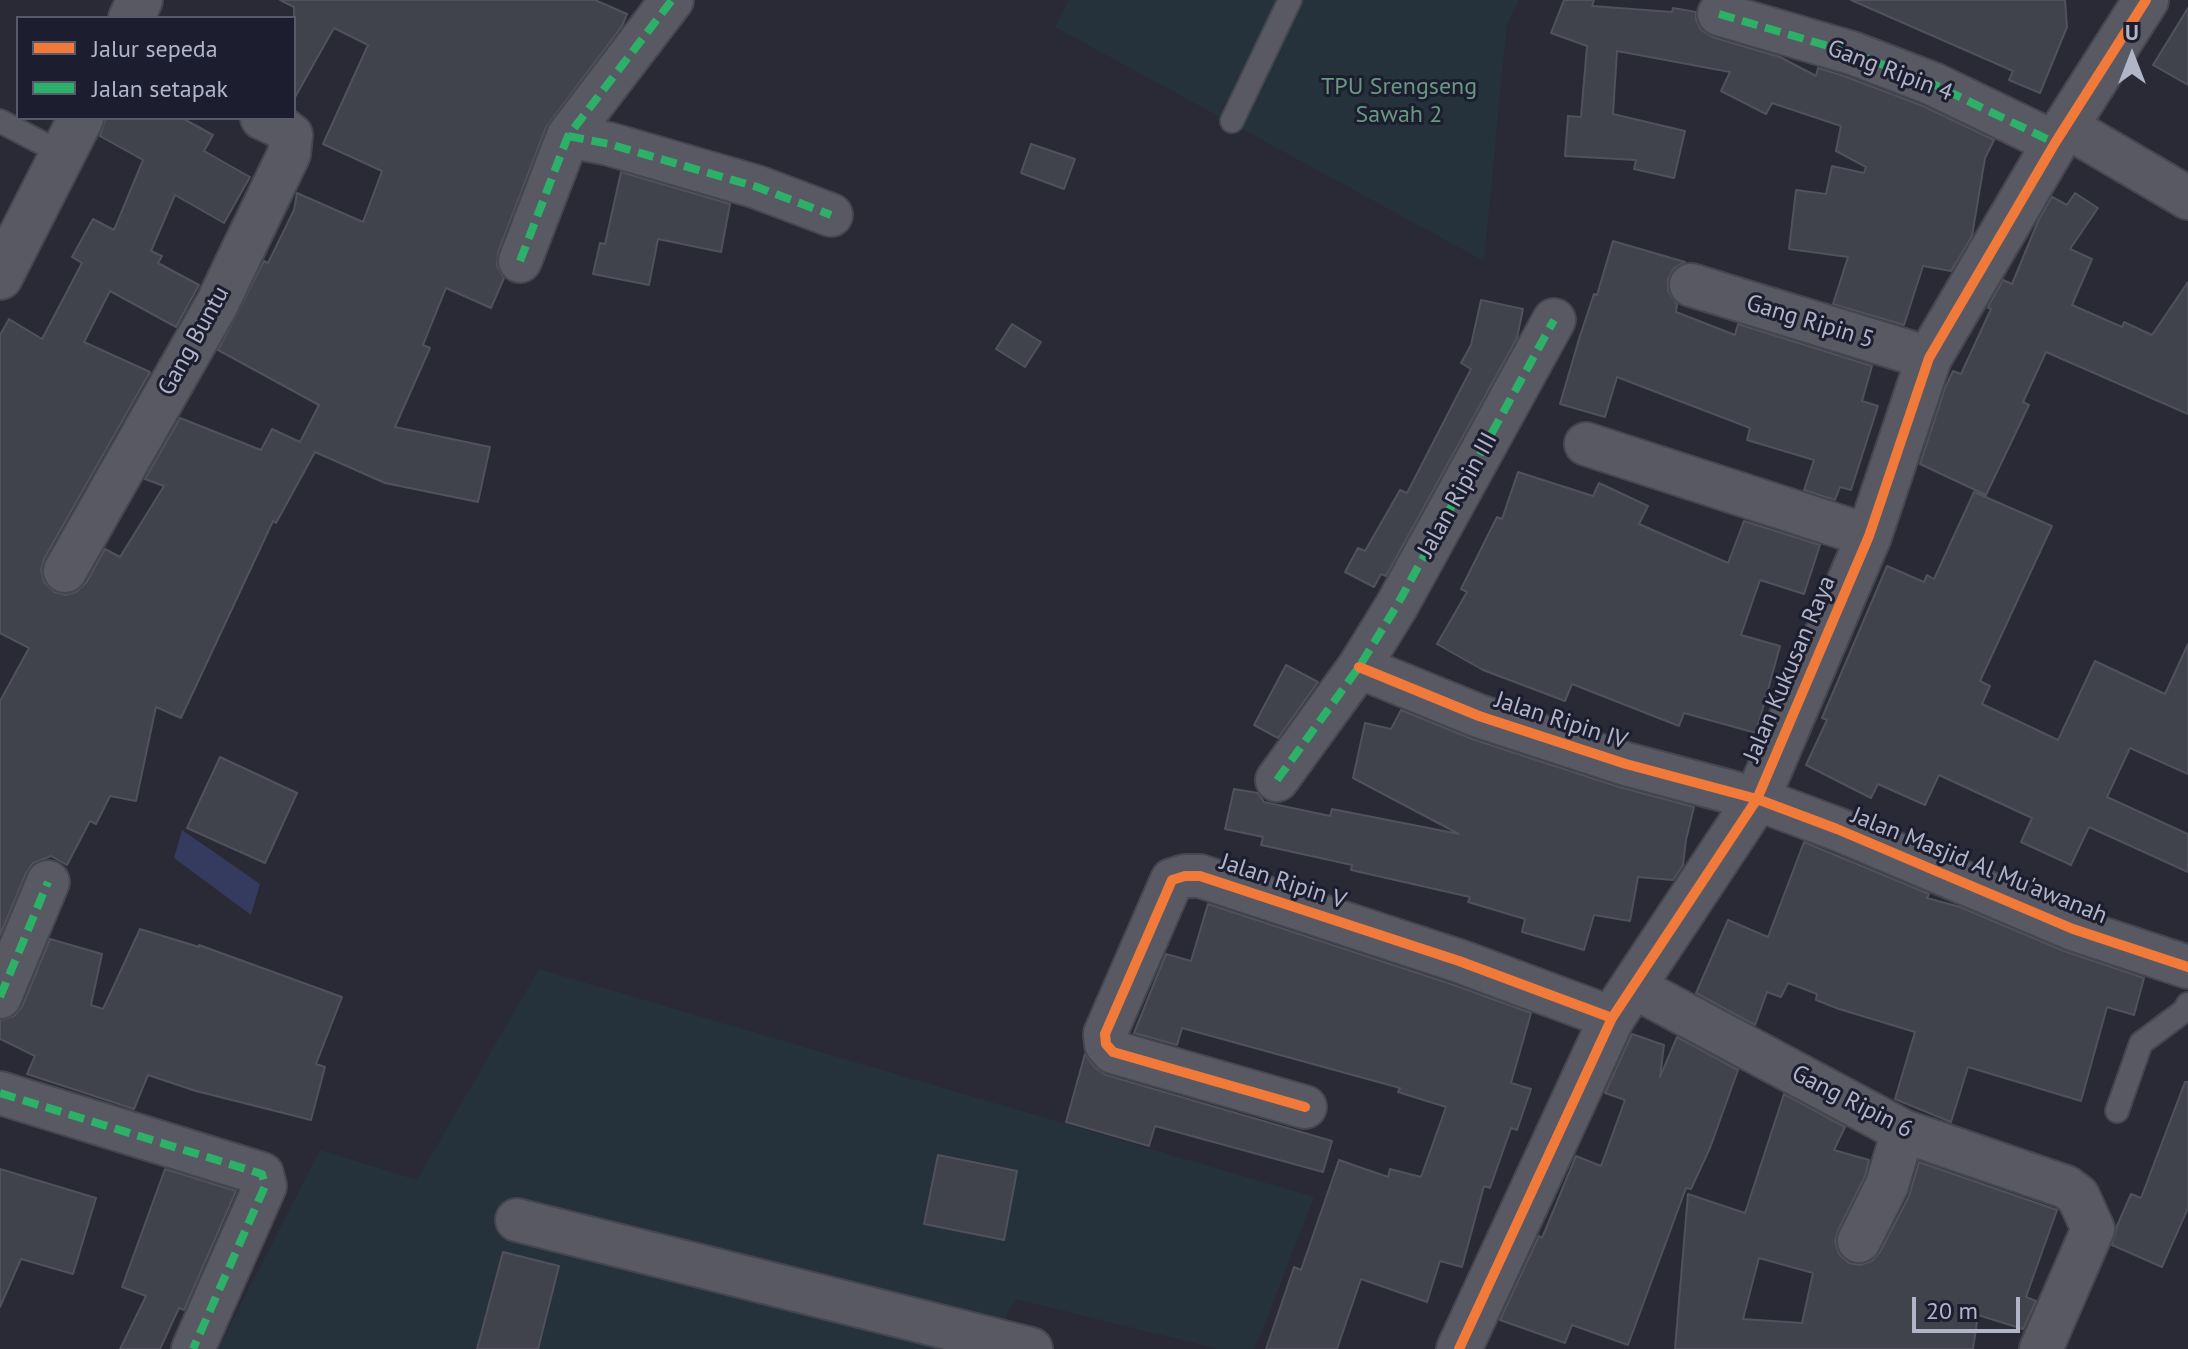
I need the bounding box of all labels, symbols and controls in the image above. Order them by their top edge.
legend [16,16,296,120]
north arrow [2092,16,2172,96]
text: U [2125,18,2139,46]
text: Jalur sepeda [92,33,218,64]
street label: Gang Ripin 4 [1823,34,1957,108]
text: Jalan setapak [92,73,228,104]
park label: TPU Srengseng Sawah 2 [1321,73,1477,129]
street label: Gang Buntu [152,281,236,401]
street label: Gang Ripin 5 [1743,289,1877,355]
street label: Jalan Ripin III [1412,428,1504,562]
street label: Jalan Kukusan Raya [1738,572,1842,766]
street label: Jalan Ripin IV [1491,686,1631,756]
street label: Jalan Masjid Al Mu'awanah [1847,801,2111,931]
street label: Jalan Ripin V [1216,848,1350,916]
street label: Gang Ripin 6 [1787,1059,1917,1145]
scale bar [1916,1281,2024,1331]
text: 20 m [1926,1295,1978,1326]

